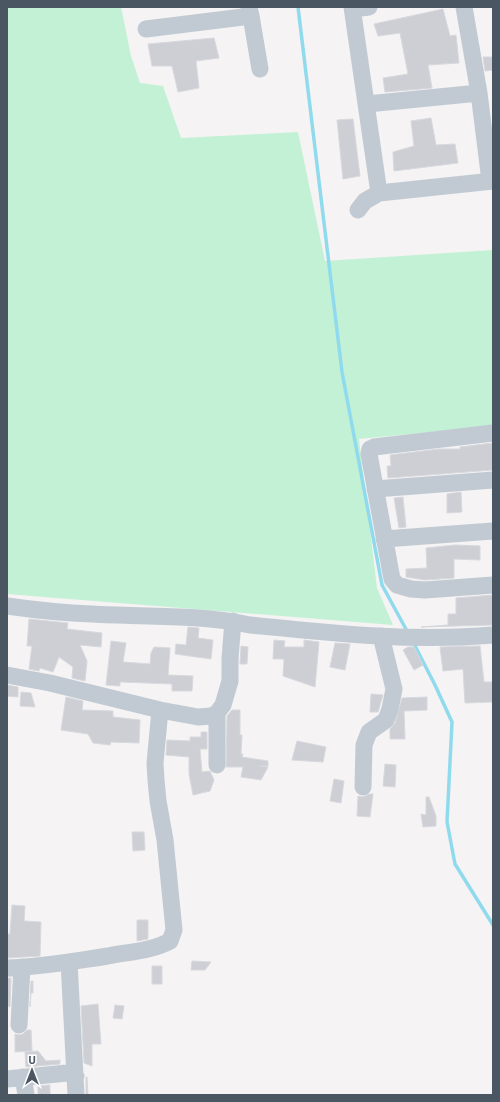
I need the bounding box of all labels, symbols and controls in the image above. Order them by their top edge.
north arrow [12,1050,52,1090]
text: U [28,1054,36,1067]

